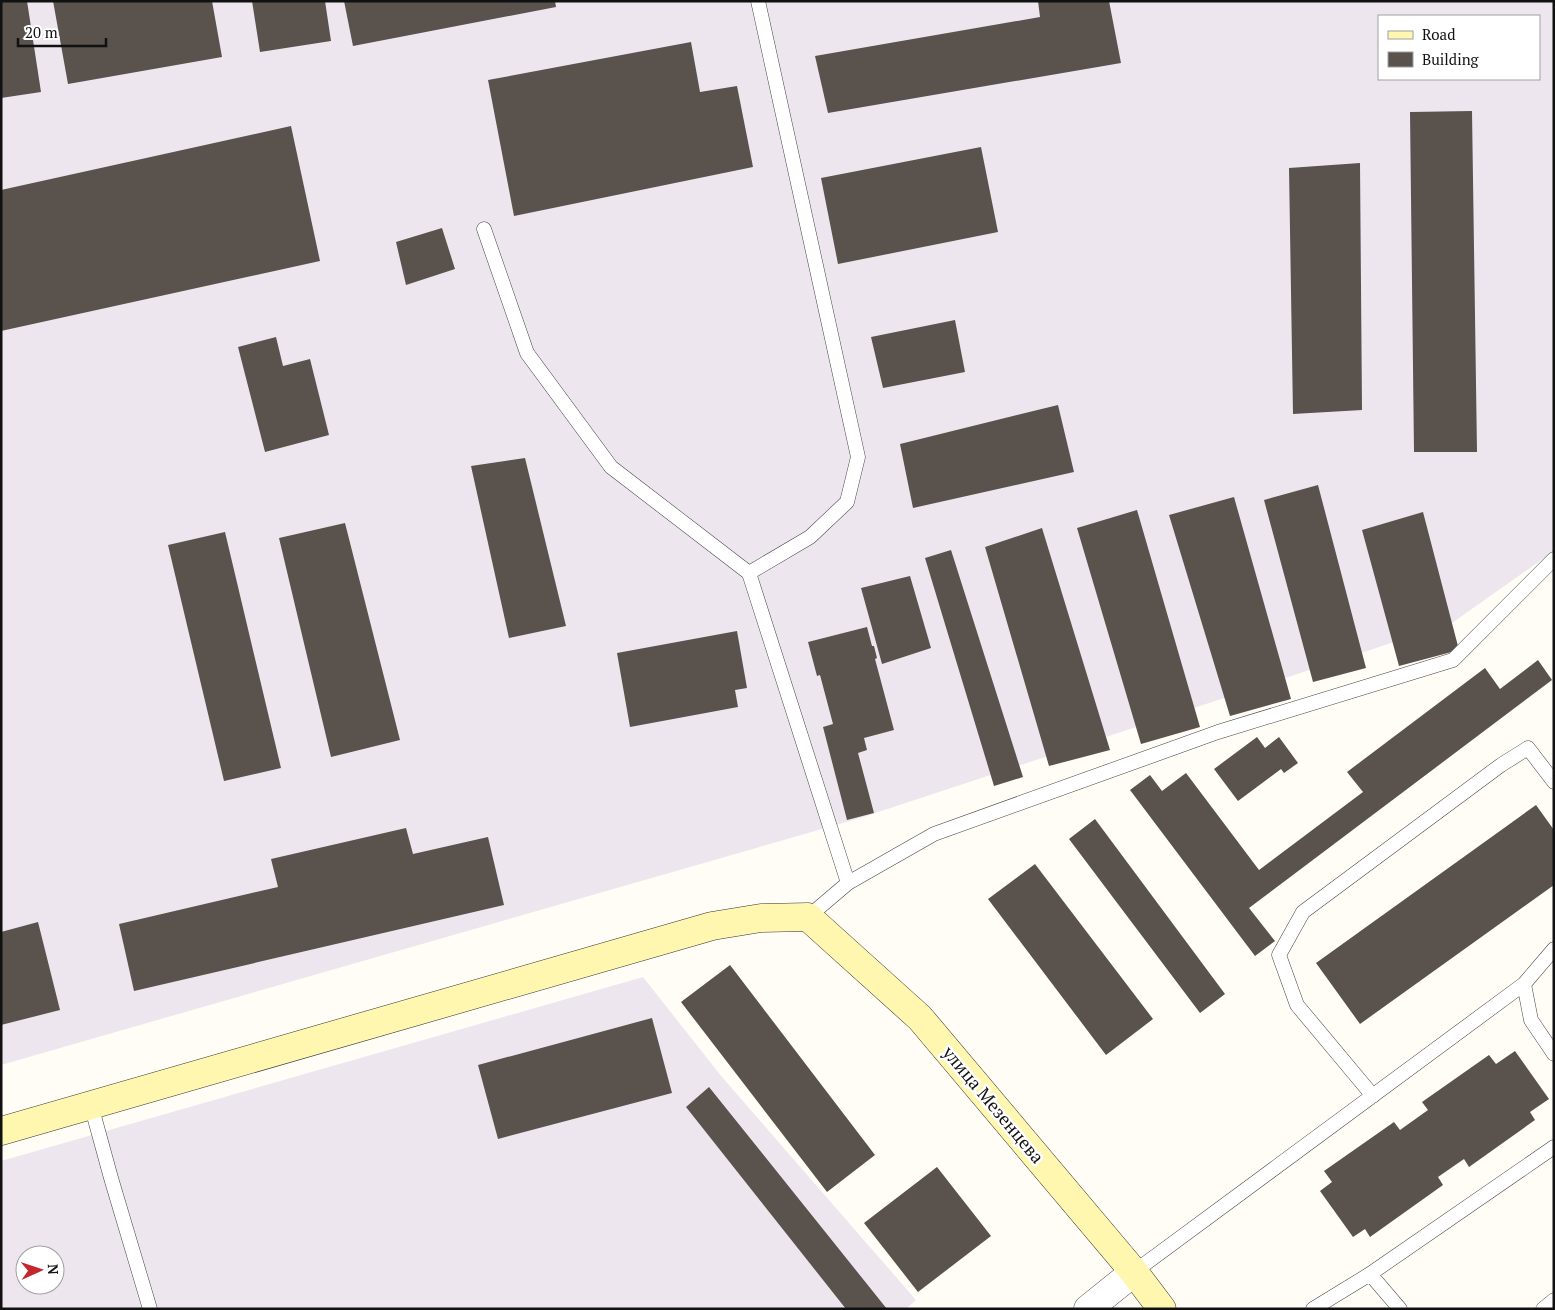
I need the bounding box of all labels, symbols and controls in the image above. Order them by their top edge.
scale bar [18,15,105,47]
legend [1378,15,1540,80]
text: 20 m [25,22,58,42]
text: Road [1422,24,1455,44]
text: Building [1422,49,1480,69]
street label: улица Мезенцева [937,1040,1050,1168]
north arrow [15,1245,65,1295]
text: N [44,1263,63,1275]

